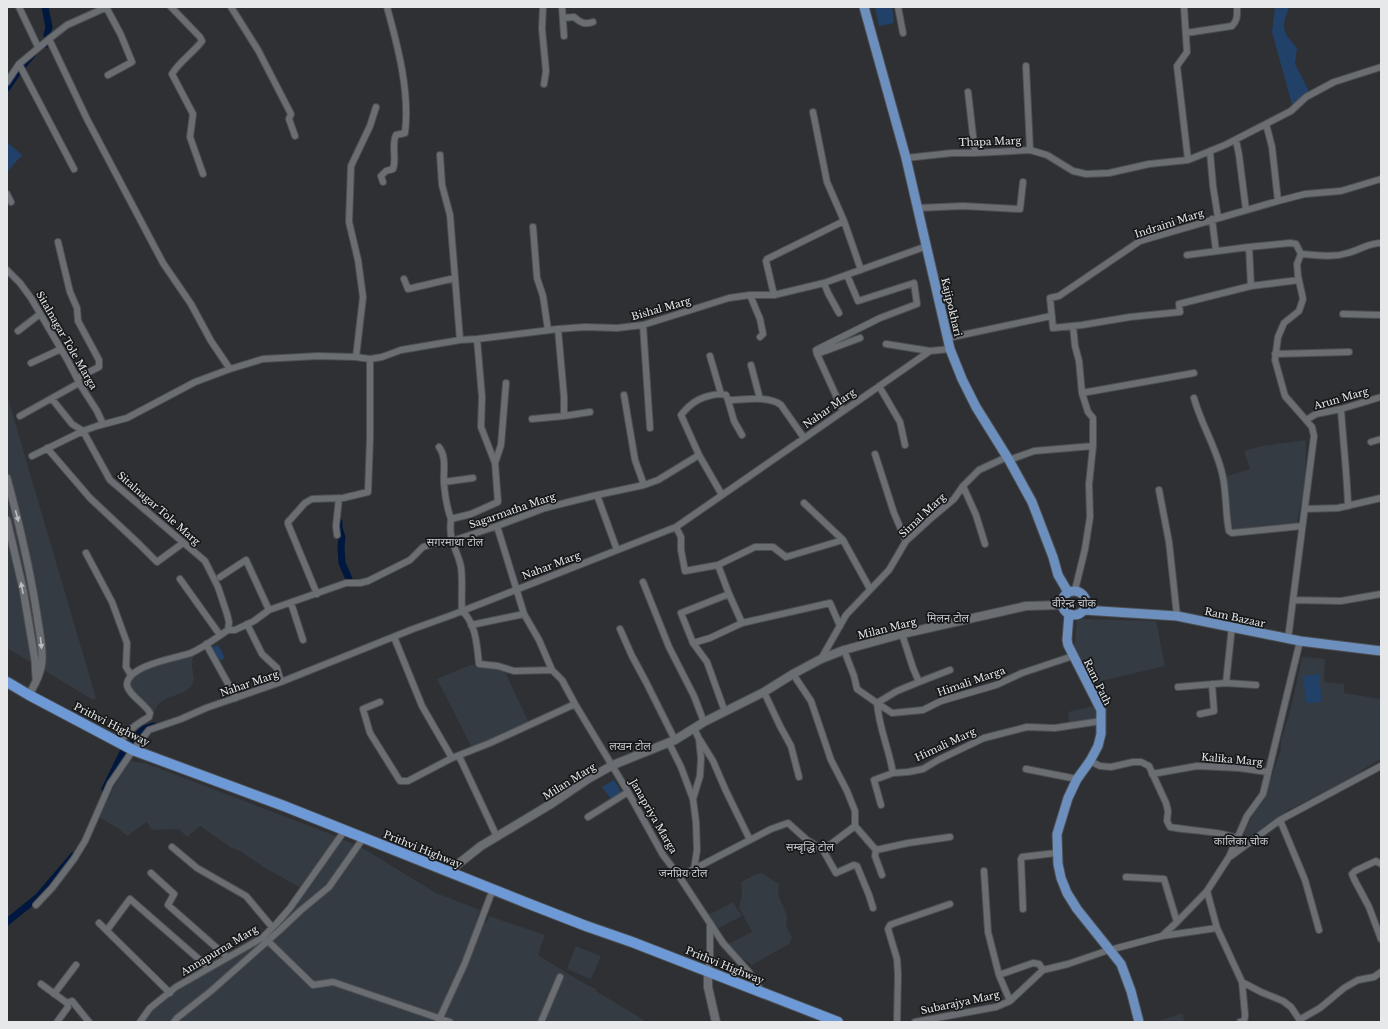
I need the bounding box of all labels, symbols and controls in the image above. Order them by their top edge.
street label: Thapa Marg [958,134,1023,149]
street label: Indraini Marg [1133,206,1206,241]
street label: Kajipokhari [938,276,965,338]
street label: Sitalnagar Tole Marga [33,289,100,392]
street label: Bishal Marg [630,293,693,323]
street label: Arun Marg [1311,384,1371,413]
street label: Nahar Marg [800,385,859,431]
street label: Sitalnagar Tole Marg [114,469,204,549]
street label: Sagarmatha Marg [467,489,558,531]
street label: Simal Marg [896,490,949,540]
one-way arrow [14,510,20,522]
district label: सगरमाथा टोल [427,535,484,549]
street label: Nahar Marg [520,548,583,583]
one-way arrow [19,582,25,594]
district label: वीरेन्द्र चोक [1052,596,1097,610]
street label: Ram Bazaar [1203,605,1267,630]
district label: मिलन टोल [927,611,970,625]
street label: Milan Marg [856,615,919,642]
one-way arrow [38,637,44,649]
street label: Ram Path [1081,657,1114,708]
street label: Himali Marga [935,664,1007,699]
street label: Nahar Marg [218,667,281,700]
street label: Prithvi Highway [72,700,152,749]
street label: Himali Marg [913,724,979,764]
district label: लखन टोल [609,739,651,753]
street label: Kalika Marg [1201,750,1264,769]
street label: Milan Marg [540,759,599,803]
street label: Janapriya Marga [626,775,680,856]
street label: Prithvi Highway [382,828,464,871]
district label: कालिका चोक [1214,834,1269,848]
district label: सम्बृद्धि टोल [786,840,835,854]
district label: जनप्रिय टोल [659,866,708,880]
street label: Annapurna Marg [177,922,261,979]
street label: Prithvi Highway [684,944,766,987]
street label: Subarajya Marg [919,988,1002,1017]

